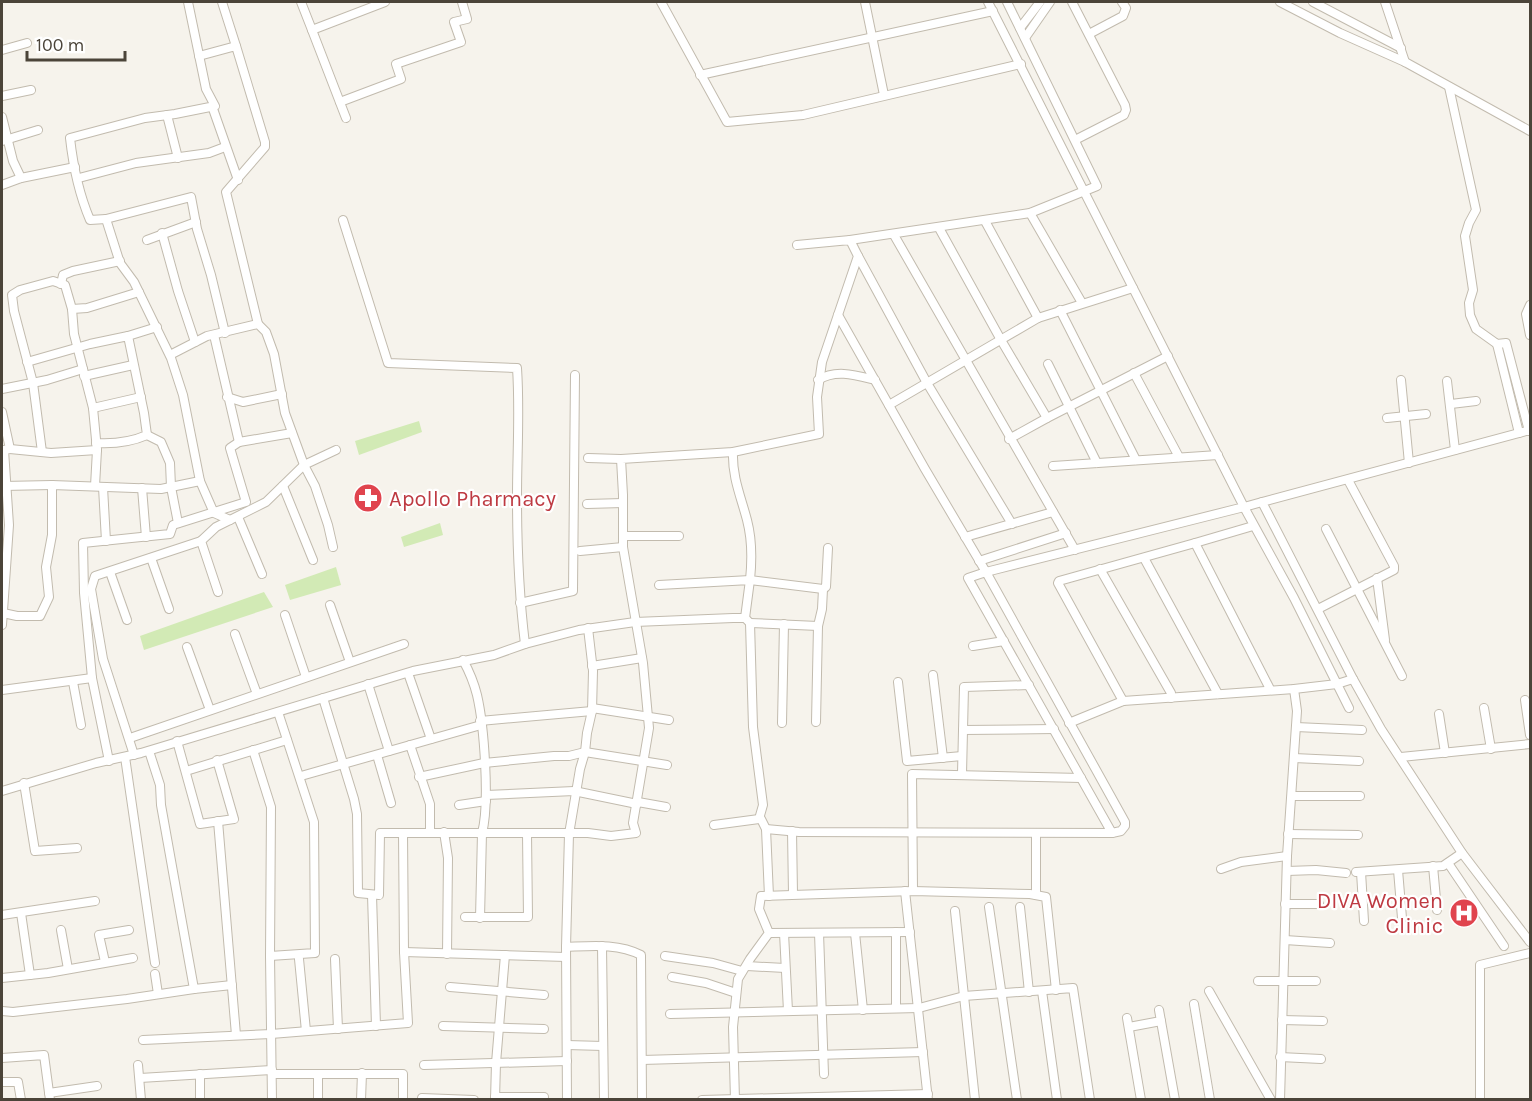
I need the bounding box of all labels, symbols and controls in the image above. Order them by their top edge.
scale bar [27,24,124,62]
text: 100 m [36,34,84,56]
pharmacy icon: Apollo Pharmacy [352,482,384,514]
place label: Apollo Pharmacy [389,486,556,512]
place label: DIVA Women Clinic [1317,888,1443,939]
hospital icon: DIVA Women Clinic [1448,897,1480,929]

